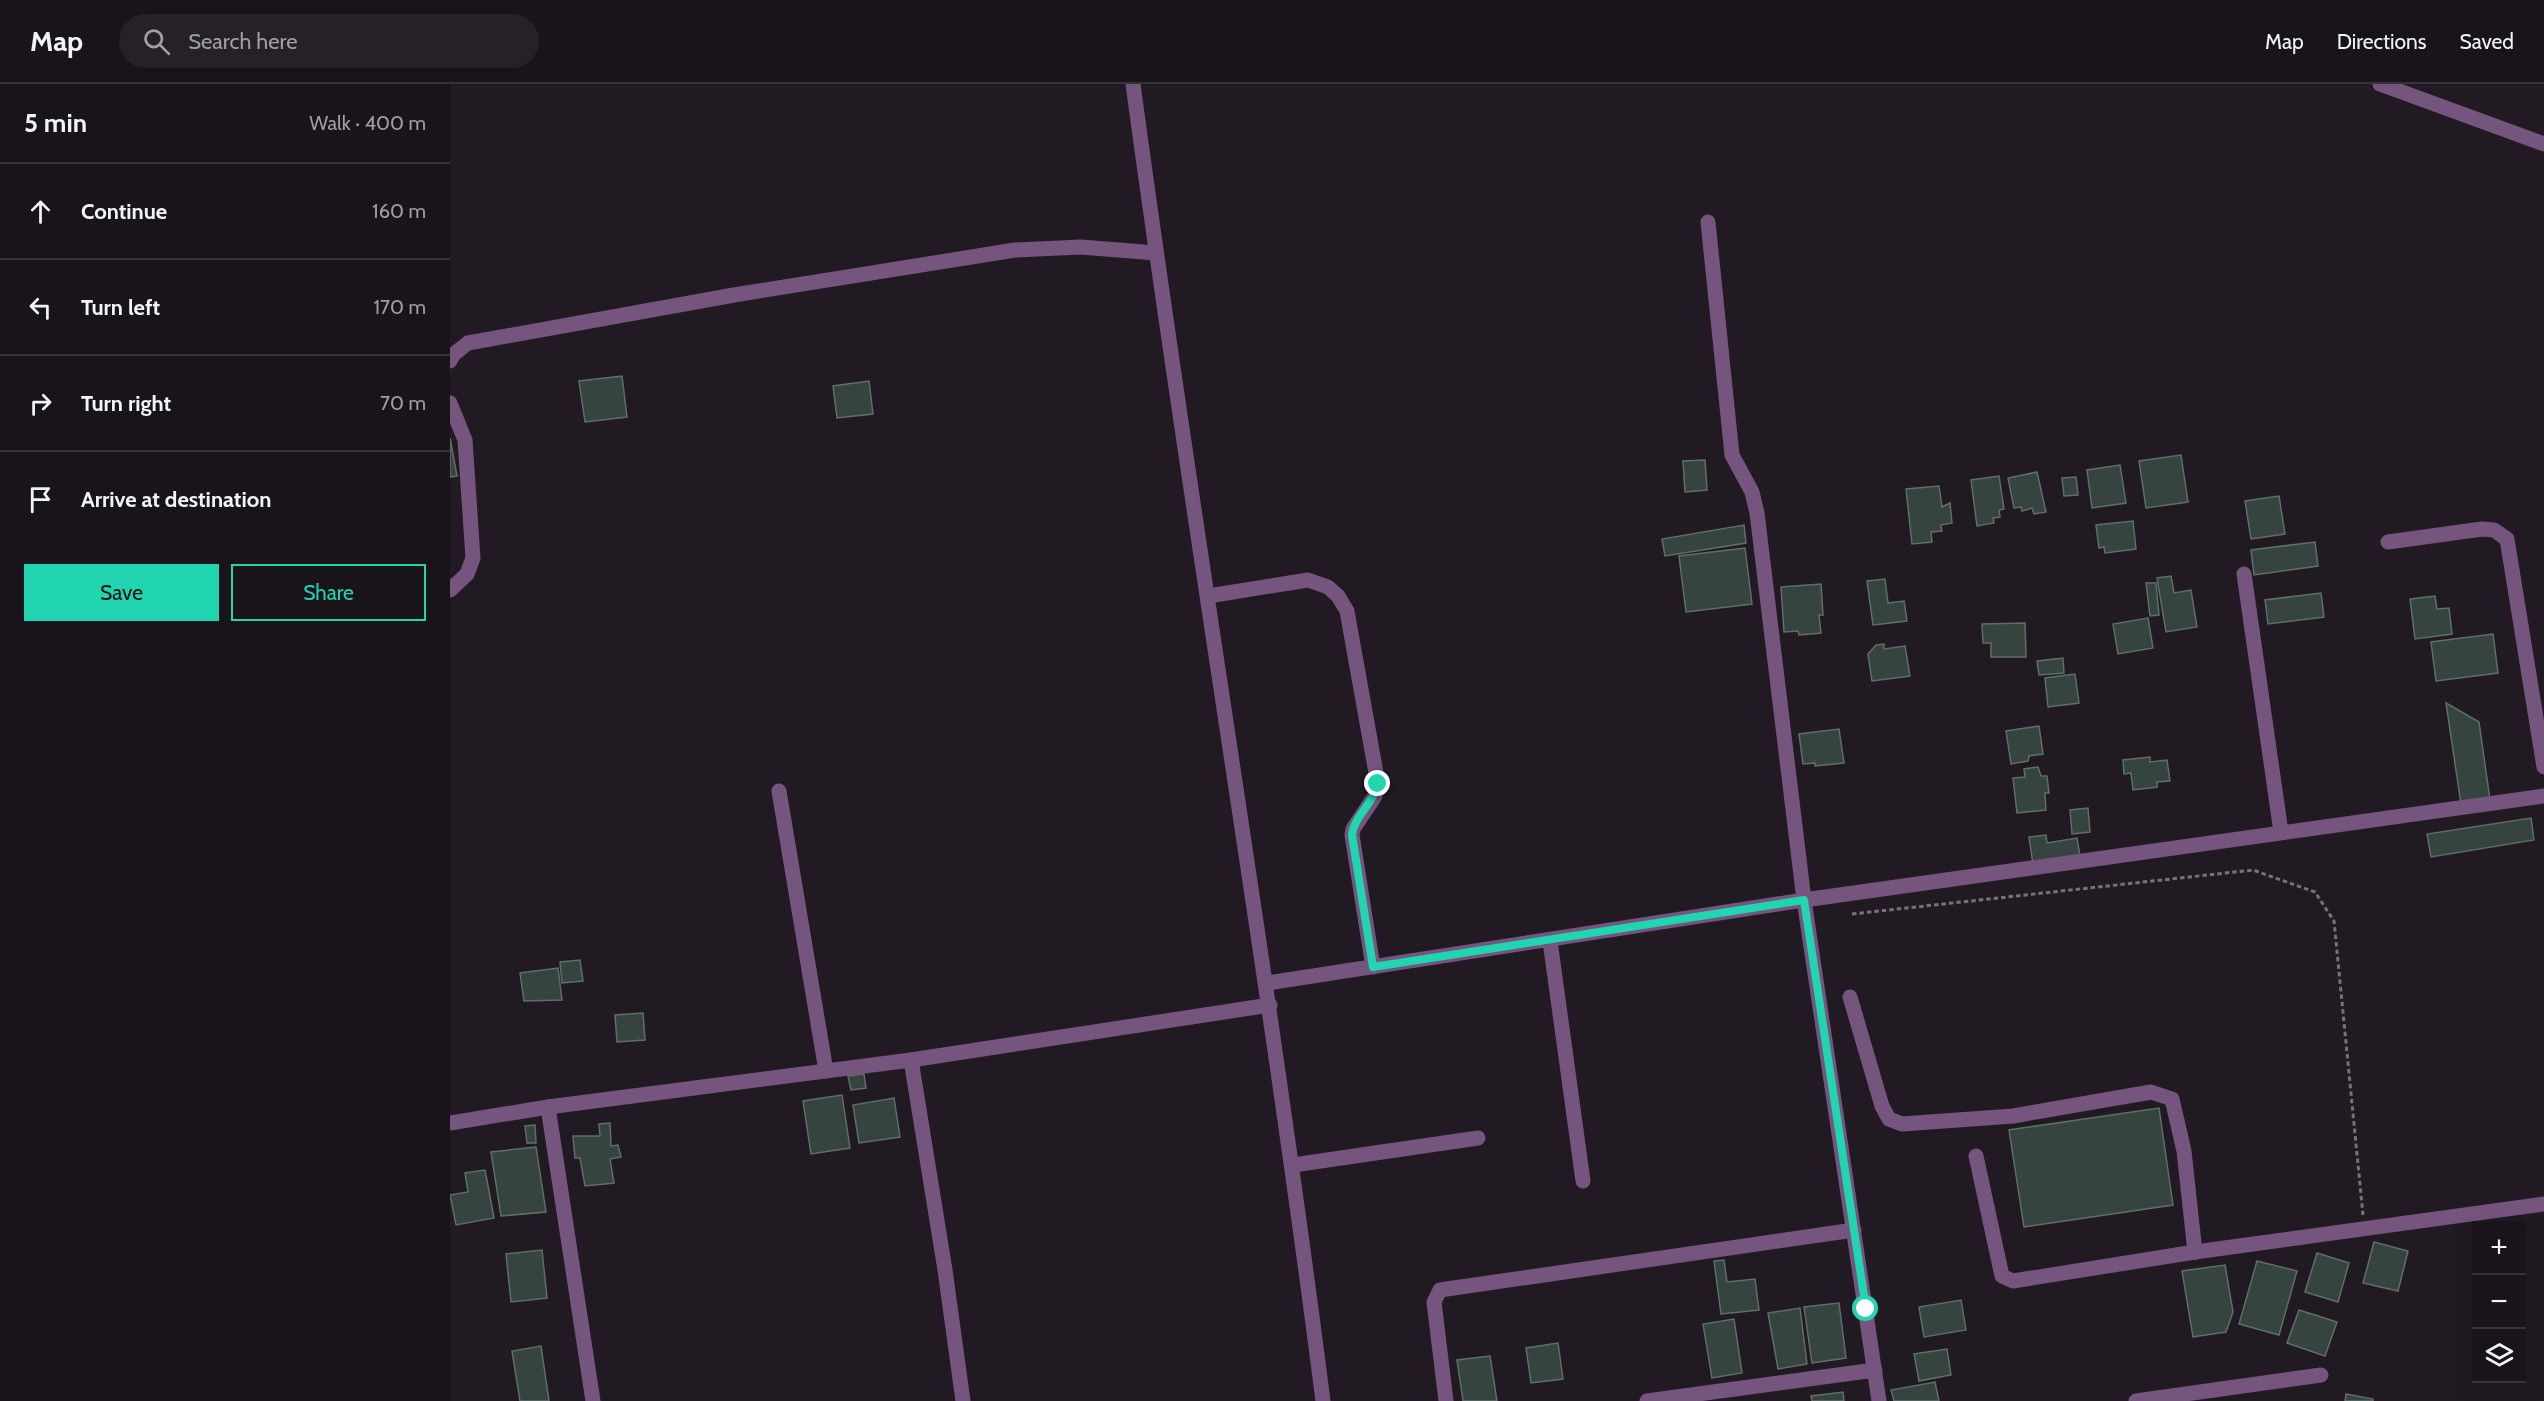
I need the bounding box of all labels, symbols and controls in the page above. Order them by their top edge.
search box [119,14,539,68]
text: Map [30,24,83,58]
icon: search [140,25,173,58]
text: Search here [188,28,297,55]
text: Map [2265,29,2304,54]
text: Directions [2337,29,2426,54]
text: Saved [2459,29,2514,54]
text: 5 min [24,107,87,139]
text: Walk · 400 m [309,111,426,135]
icon: ahead [24,195,57,228]
text: Continue [81,198,167,225]
text: 160 m [372,199,426,223]
icon: left [24,291,57,324]
text: Turn left [81,294,160,321]
text: 170 m [374,295,426,319]
icon: right [24,387,57,420]
text: Turn right [81,390,171,417]
text: 70 m [380,391,426,415]
icon: arrive [24,483,57,516]
text: Arrive at destination [81,486,271,513]
button: Save [24,564,219,621]
button: Share [231,564,426,621]
route end [1364,770,1390,796]
map controls [2472,1221,2526,1383]
button: + [2472,1221,2526,1275]
button: − [2472,1275,2526,1329]
route start [1852,1295,1878,1321]
button: layers [2472,1329,2526,1383]

